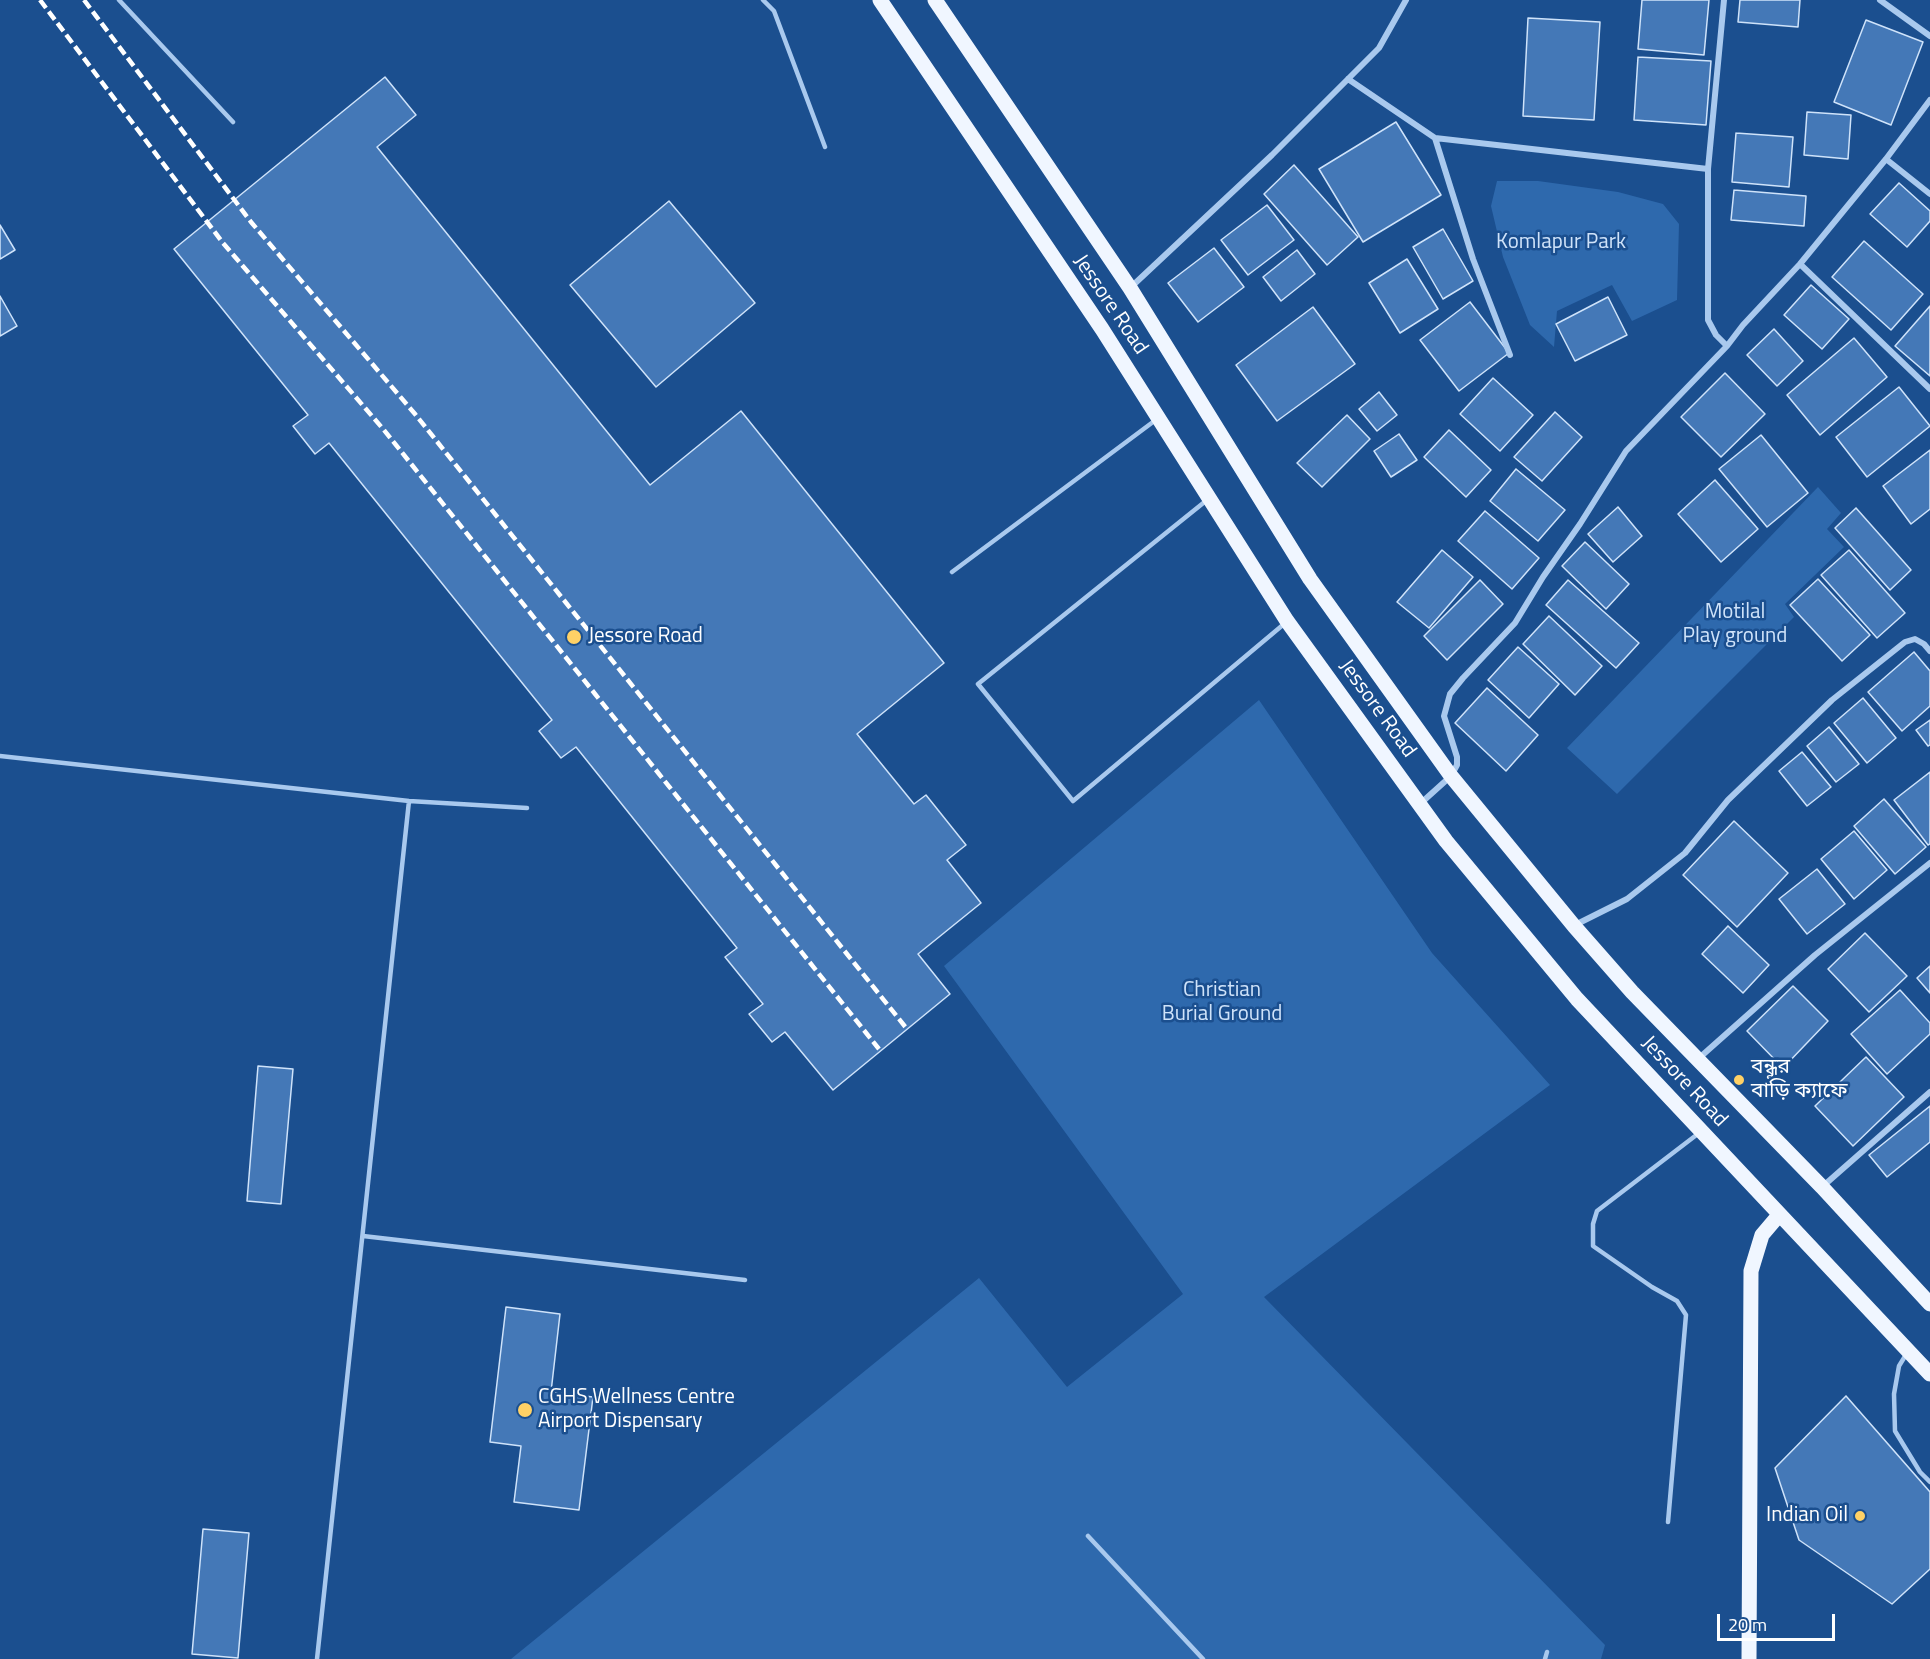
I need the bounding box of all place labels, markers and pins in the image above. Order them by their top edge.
place label: Jessore Road [588,624,703,650]
marker: Jessore Road [565,628,583,646]
place label: বন্ধুর বাড়ি ক্যাফে [1751,1055,1848,1105]
marker: বন্ধুর বাড়ি ক্যাফে [1732,1073,1746,1087]
place label: CGHS Wellness Centre Airport Dispensary [538,1385,735,1435]
marker: CGHS Wellness Centre Airport Dispensary [516,1401,534,1419]
place label: Indian Oil [1766,1503,1848,1529]
marker: Indian Oil [1853,1509,1867,1523]

